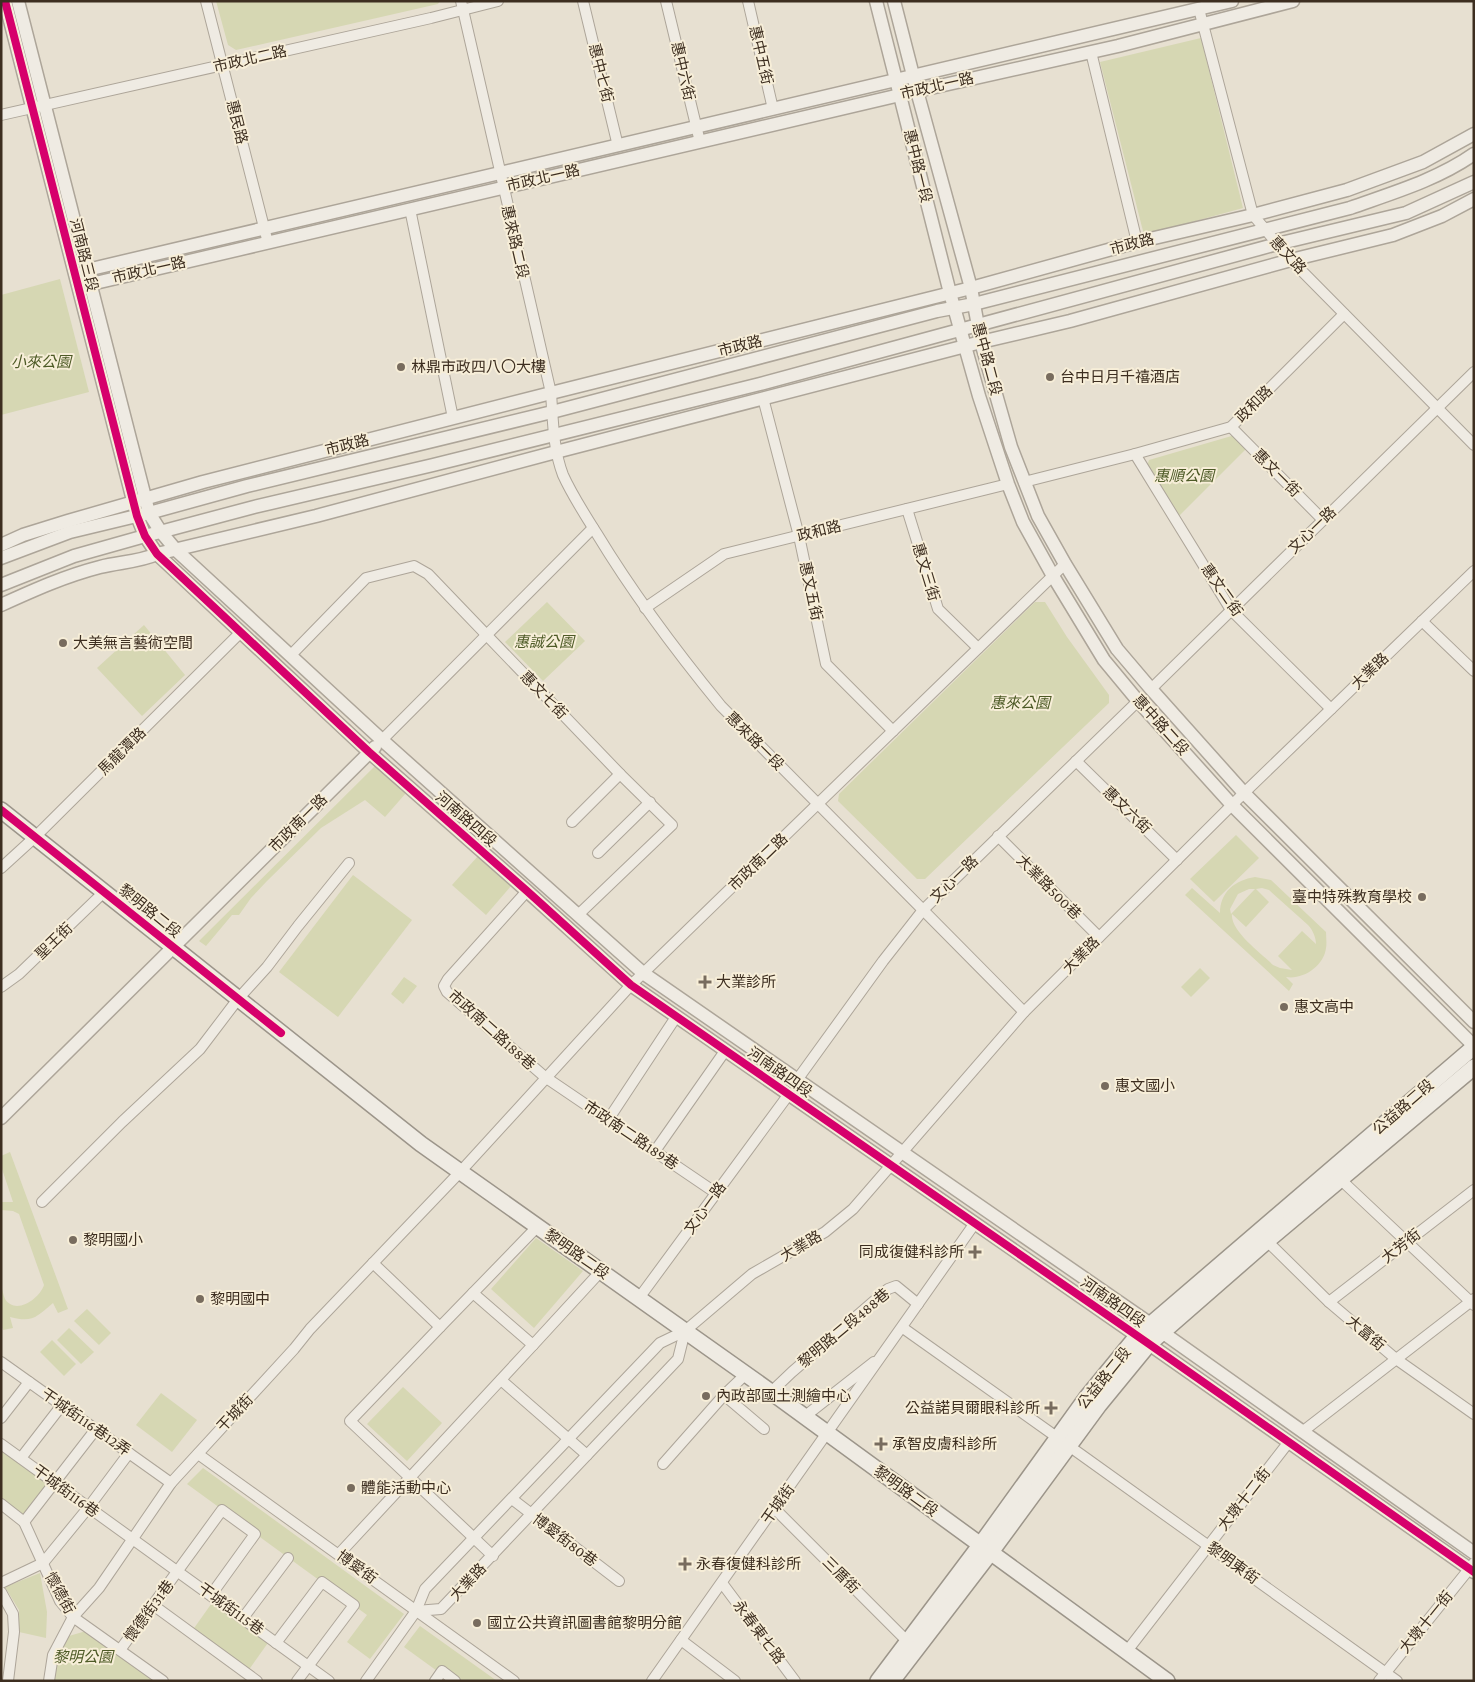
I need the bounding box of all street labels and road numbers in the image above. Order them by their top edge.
street label: 惠中五街 [746,24,776,86]
street label: 惠中六街 [668,40,698,102]
street label: 市政北二路 [211,42,288,75]
street label: 惠中七街 [586,42,616,104]
street label: 市政北一路 [898,69,975,102]
street label: 惠民路 [224,98,250,146]
street label: 惠中路一段 [901,128,935,204]
street label: 市政北一路 [504,161,581,194]
street label: 惠來路二段 [499,204,531,280]
street label: 河南路三段 [67,217,101,293]
street label: 市政路 [1108,230,1156,258]
street label: 惠文路 [1267,233,1309,277]
street label: 市政北一路 [110,253,187,286]
street label: 惠中路二段 [970,321,1004,397]
street label: 市政路 [716,333,764,359]
street label: 政和路 [1232,382,1276,426]
street label: 市政路 [323,432,371,458]
street label: 惠文一街 [1250,446,1304,500]
street label: 文心一路 [1285,503,1339,557]
street label: 政和路 [795,518,843,544]
street label: 惠文三街 [910,541,942,603]
street label: 惠文五街 [797,560,825,622]
street label: 惠文二街 [1198,561,1246,619]
street label: 大業路 [1348,650,1392,692]
street label: 惠文七街 [517,668,571,722]
street label: 惠中路二段 [1130,692,1192,758]
street label: 惠來路一段 [723,709,787,773]
street label: 馬龍潭路 [94,723,149,778]
street label: 惠文六街 [1100,783,1154,837]
street label: 河南路四段 [432,788,500,850]
street label: 市政南一路 [266,791,330,855]
street label: 市政南二路 [725,830,791,894]
street label: 文心一路 [927,852,981,906]
street label: 大業路500巷 [1014,852,1084,922]
street label: 黎明路二段 [116,881,184,941]
street label: 聖王街 [32,920,76,962]
street label: 大業路 [1059,933,1103,977]
street label: 市政南二路188巷 [445,987,539,1073]
street label: 河南路四段 [745,1044,815,1100]
street label: 公益路二段 [1369,1076,1437,1138]
street label: 市政南二路189巷 [581,1097,681,1173]
street label: 文心一路 [681,1179,729,1237]
street label: 黎明路二段 [542,1226,612,1282]
street label: 大芳街 [1378,1226,1424,1266]
street label: 大業路 [778,1228,824,1264]
street label: 河南路四段 [1078,1274,1148,1330]
street label: 黎明路二段488巷 [795,1285,893,1371]
street label: 大富街 [1344,1312,1388,1354]
street label: 公益路二段 [1074,1344,1134,1412]
street label: 干城街116巷12弄 [39,1385,133,1459]
street label: 干城街 [214,1391,256,1435]
street label: 干城街116巷 [30,1462,102,1520]
street label: 黎明路二段 [871,1462,941,1520]
street label: 大墩十二街 [1214,1464,1273,1533]
street label: 干城街 [759,1481,797,1527]
street label: 博愛街80巷 [530,1511,600,1569]
street label: 黎明東街 [1204,1539,1262,1587]
street label: 博愛街 [334,1547,380,1587]
street label: 三厝街 [819,1553,863,1597]
street label: 大業路 [447,1560,489,1604]
street label: 懷德街 [42,1569,79,1617]
street label: 懷德街31巷 [121,1577,177,1645]
street label: 干城街115巷 [195,1580,267,1638]
street label: 大墩十一街 [1395,1587,1456,1656]
street label: 永春東七路 [730,1597,788,1667]

